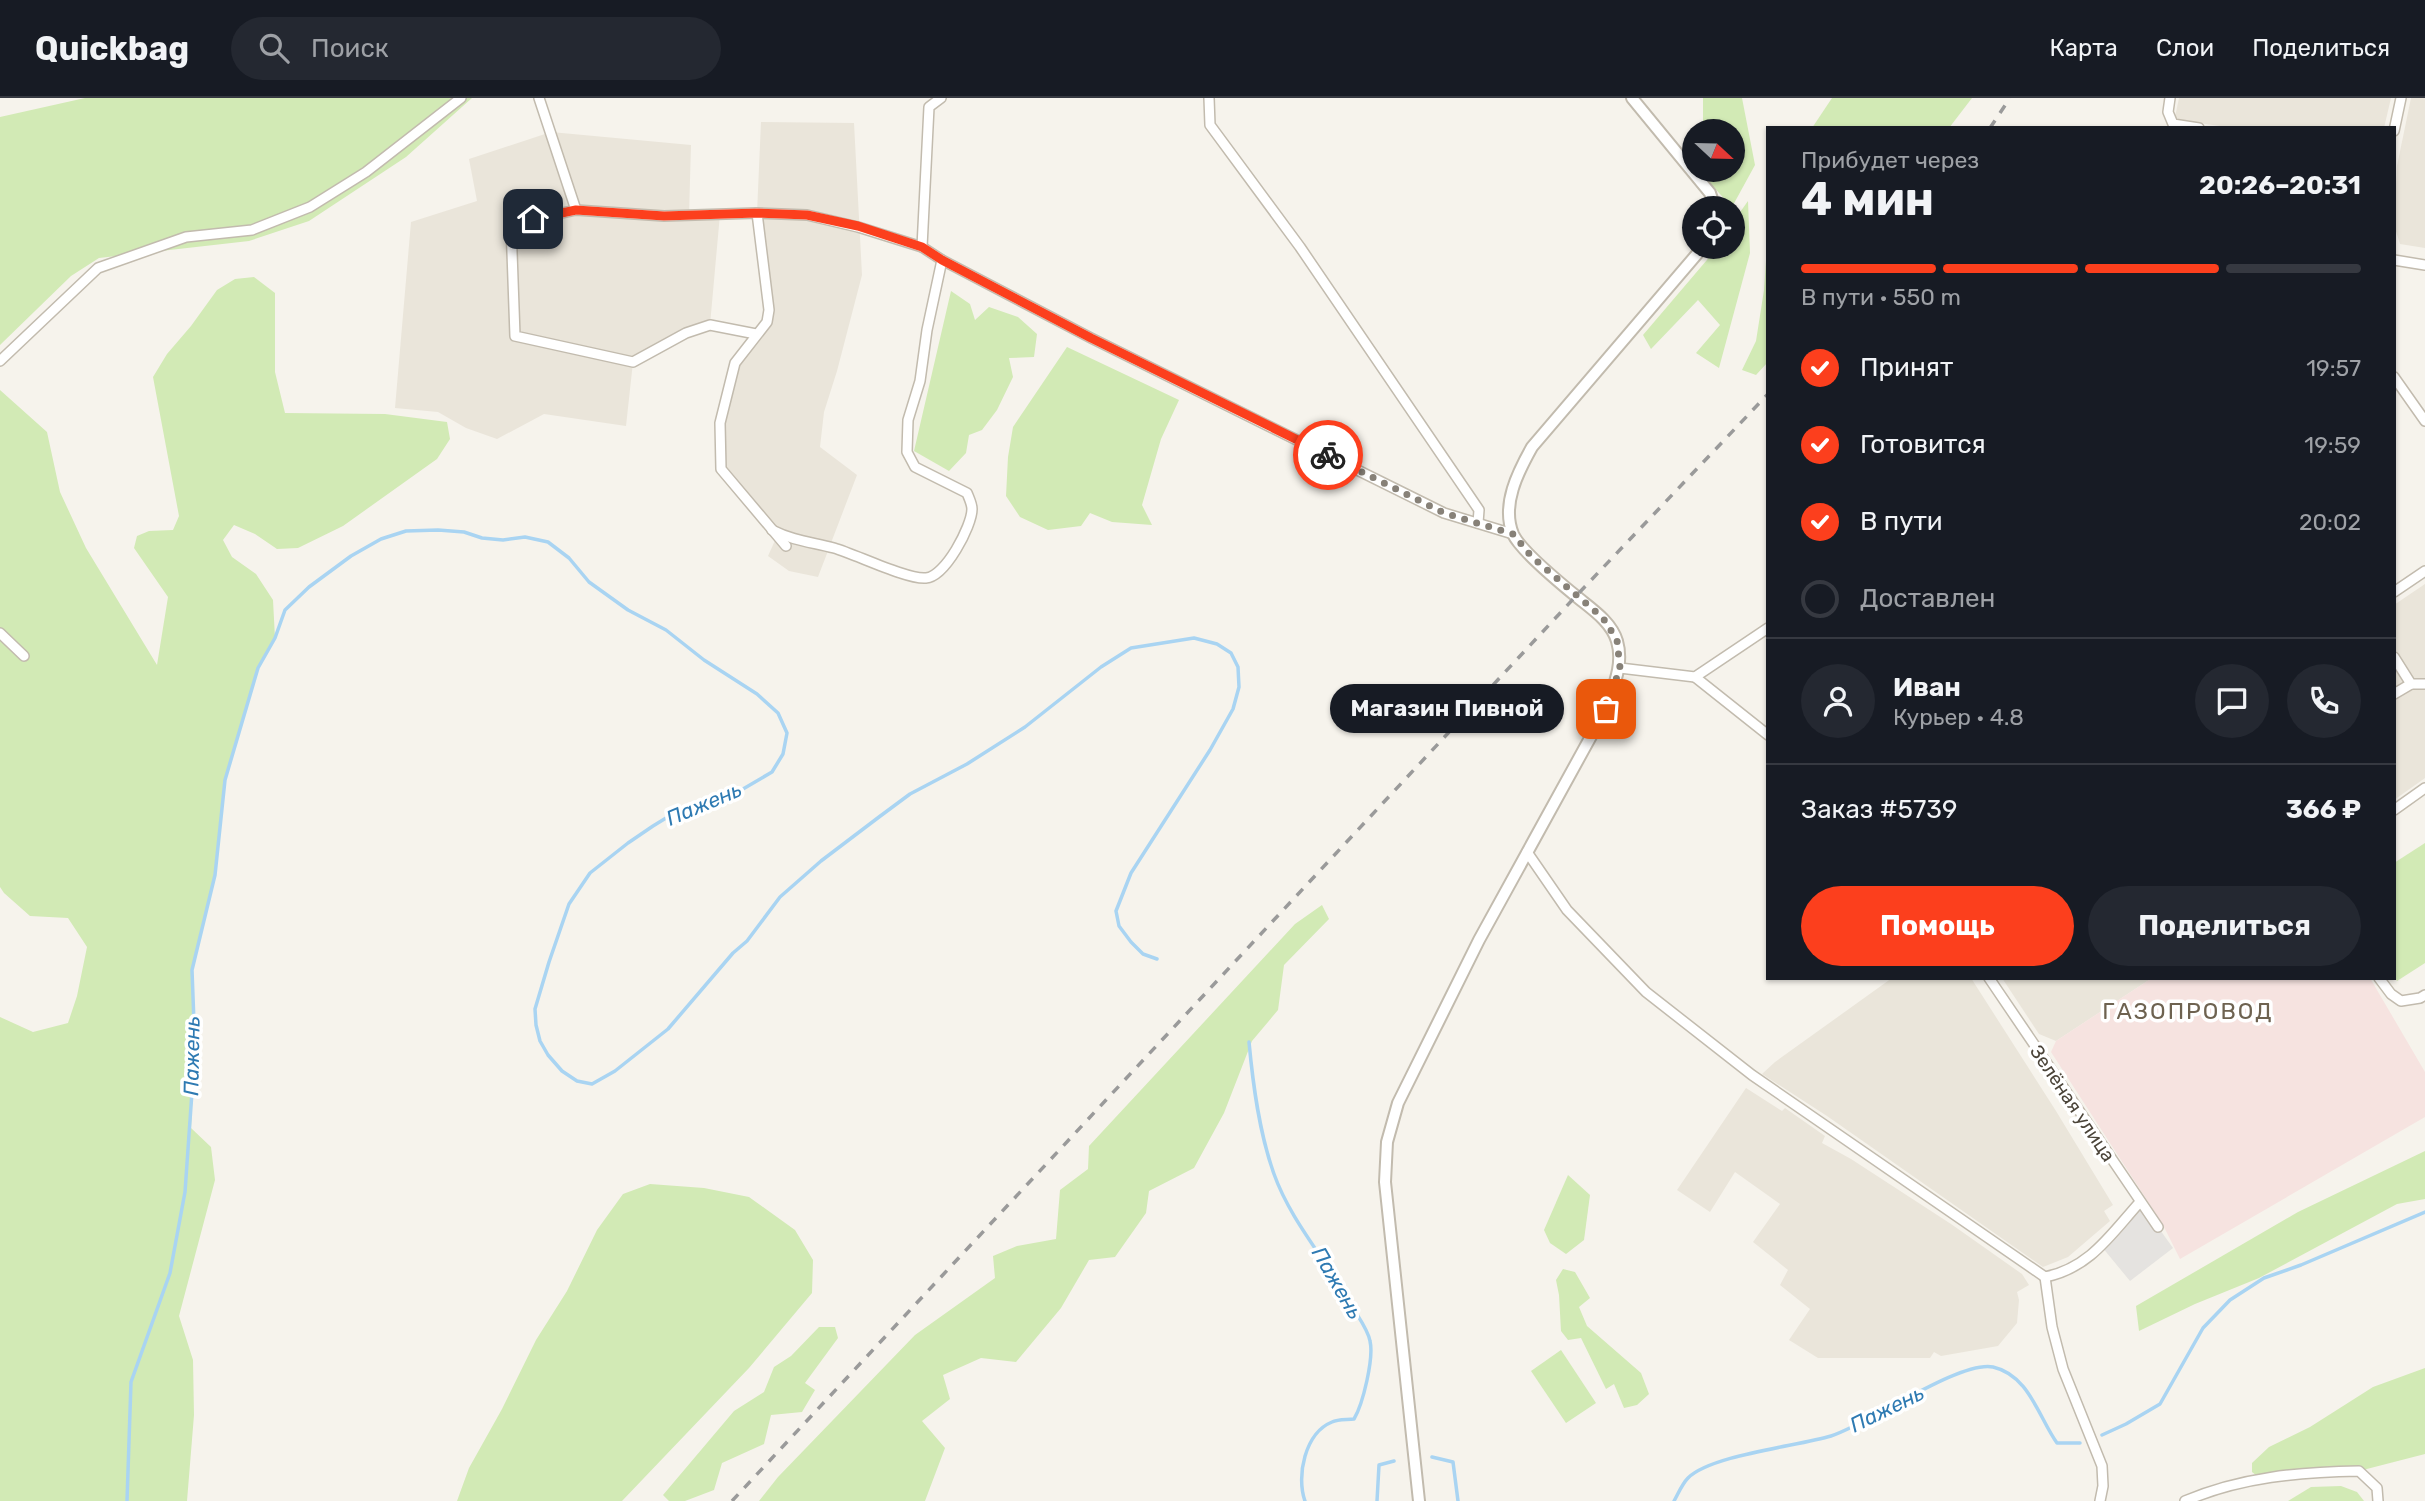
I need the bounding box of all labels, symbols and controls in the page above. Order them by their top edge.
search box [231,17,721,80]
text: Quickbag [35,29,189,68]
icon: search [255,29,293,67]
text: Поиск [311,33,389,64]
text: Карта [2049,34,2118,62]
text: Слои [2156,34,2214,62]
text: Поделиться [2252,34,2390,62]
north arrow [1682,119,1745,182]
map controls [1682,119,1745,259]
text: Прибудет через [1801,146,1979,174]
text: 20:26–20:31 [2199,170,2361,201]
text: 4 мин [1801,172,1934,227]
pin [503,189,563,249]
button: locate [1682,196,1745,259]
icon: home [514,200,552,238]
text: В пути · 550 m [1801,283,1961,311]
icon: check [1801,349,1839,387]
text: Принят [1860,352,1953,383]
text: 19:57 [2306,354,2361,382]
courier [1293,420,1363,490]
icon: check [1801,426,1839,464]
text: Готовится [1860,429,1986,460]
text: 19:59 [2304,431,2361,459]
icon: bike [1309,436,1347,474]
icon: check [1801,503,1839,541]
text: В пути [1860,506,1943,537]
text: 20:02 [2299,508,2361,536]
text: Доставлен [1860,583,1995,614]
button: person [1801,664,1875,738]
button: chat [2195,664,2269,738]
button: phone [2287,664,2361,738]
text: Иван [1893,672,1961,703]
pin [1576,679,1636,739]
callout: Магазин Пивной [1330,684,1564,734]
icon: bag [1587,690,1625,728]
text: Магазин Пивной [1351,694,1543,722]
text: Курьер · 4.8 [1893,703,2024,731]
water label: Пажень [662,777,745,831]
text: Заказ #5739 [1801,794,1957,825]
text: 366 ₽ [2286,794,2361,825]
button: Помощь [1801,886,2074,966]
button: Поделиться [2088,886,2361,966]
district label: ГАЗОПРОВОД [2102,997,2274,1025]
water label: Пажень [178,1016,205,1096]
street label: Зелёная улица [2025,1041,2120,1166]
water label: Пажень [1307,1242,1368,1323]
water label: Пажень [1846,1380,1928,1437]

